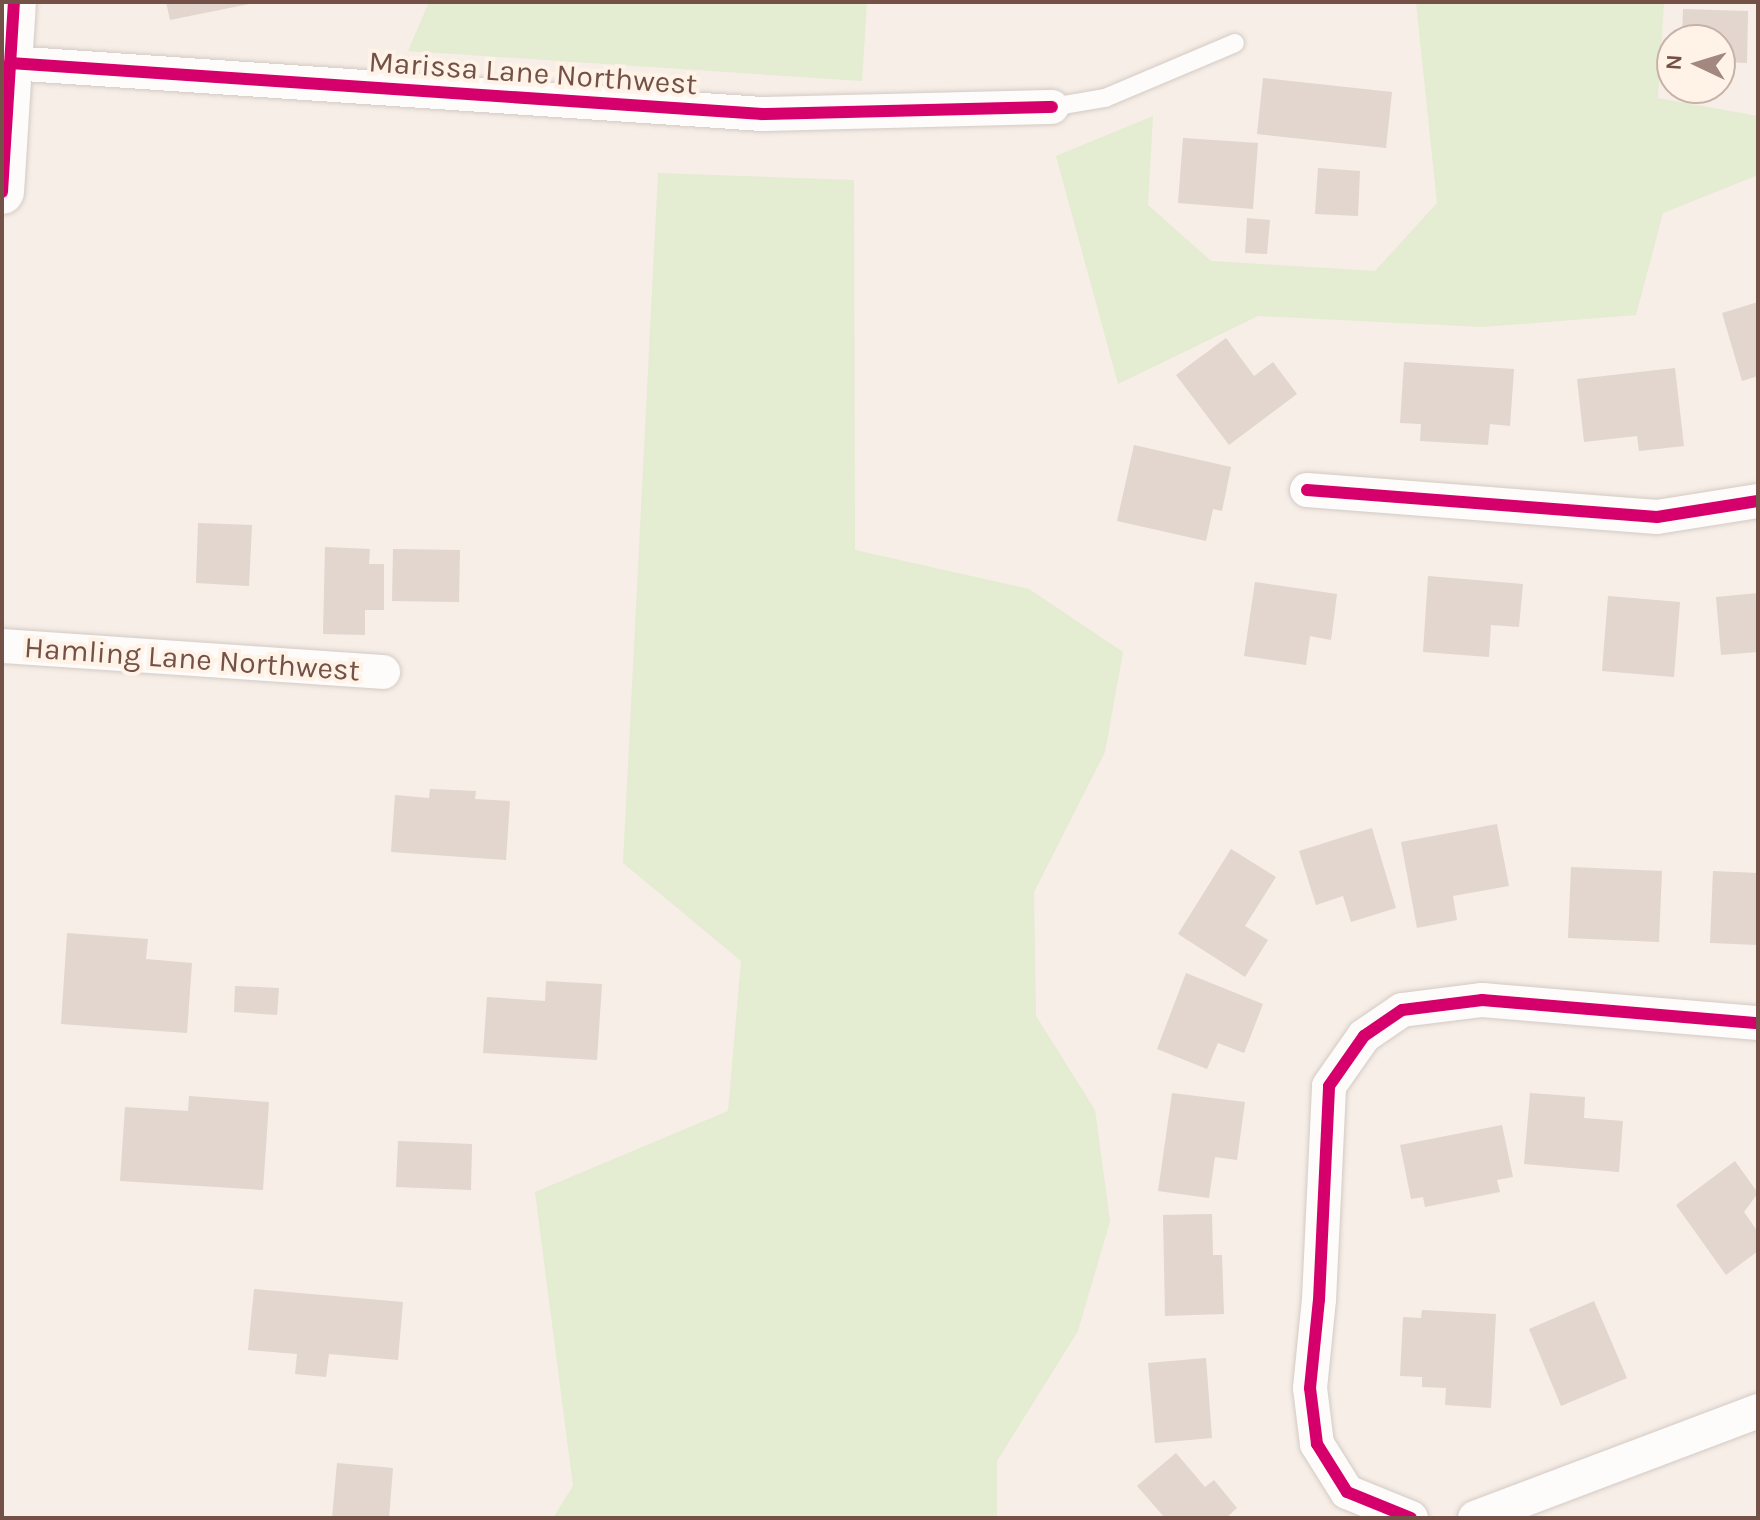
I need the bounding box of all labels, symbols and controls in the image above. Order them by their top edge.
north arrow [1656,24,1736,104]
street label: Marissa Lane Northwest [367,44,699,102]
text: N [1661,54,1688,71]
street label: Hamling Lane Northwest [23,629,361,689]

